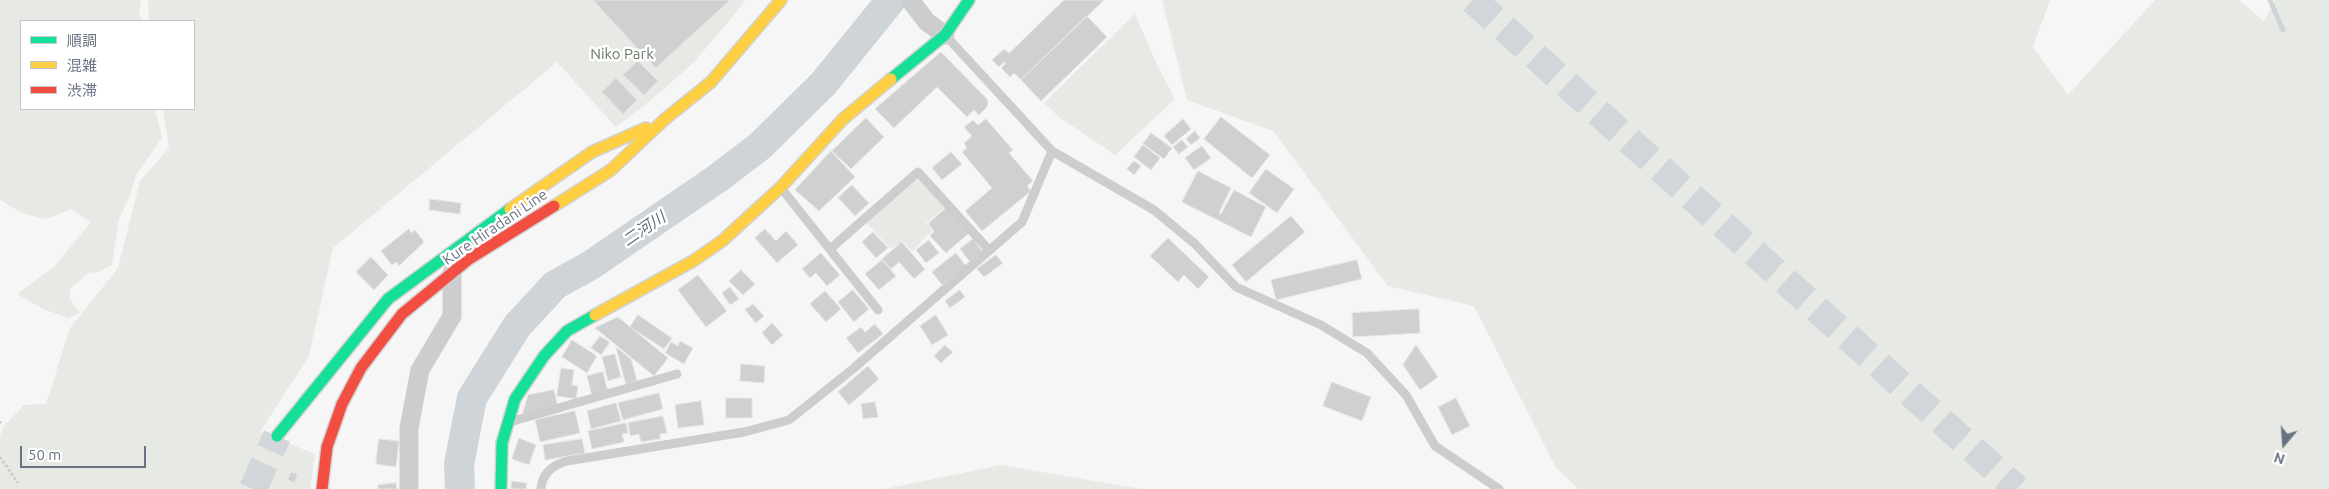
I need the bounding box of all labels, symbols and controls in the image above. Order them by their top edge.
legend [20,20,195,110]
text: 順調 [67,32,97,49]
park label: Niko Park [590,45,654,63]
text: 混雑 [67,57,97,74]
text: 渋滞 [67,82,97,99]
street label: Kure Hiradani Line [439,185,551,269]
water label: 二河川 [619,208,669,250]
north arrow [2259,419,2309,469]
scale bar [22,436,149,468]
text: 50 m [28,446,61,463]
text: N [2272,449,2287,467]

